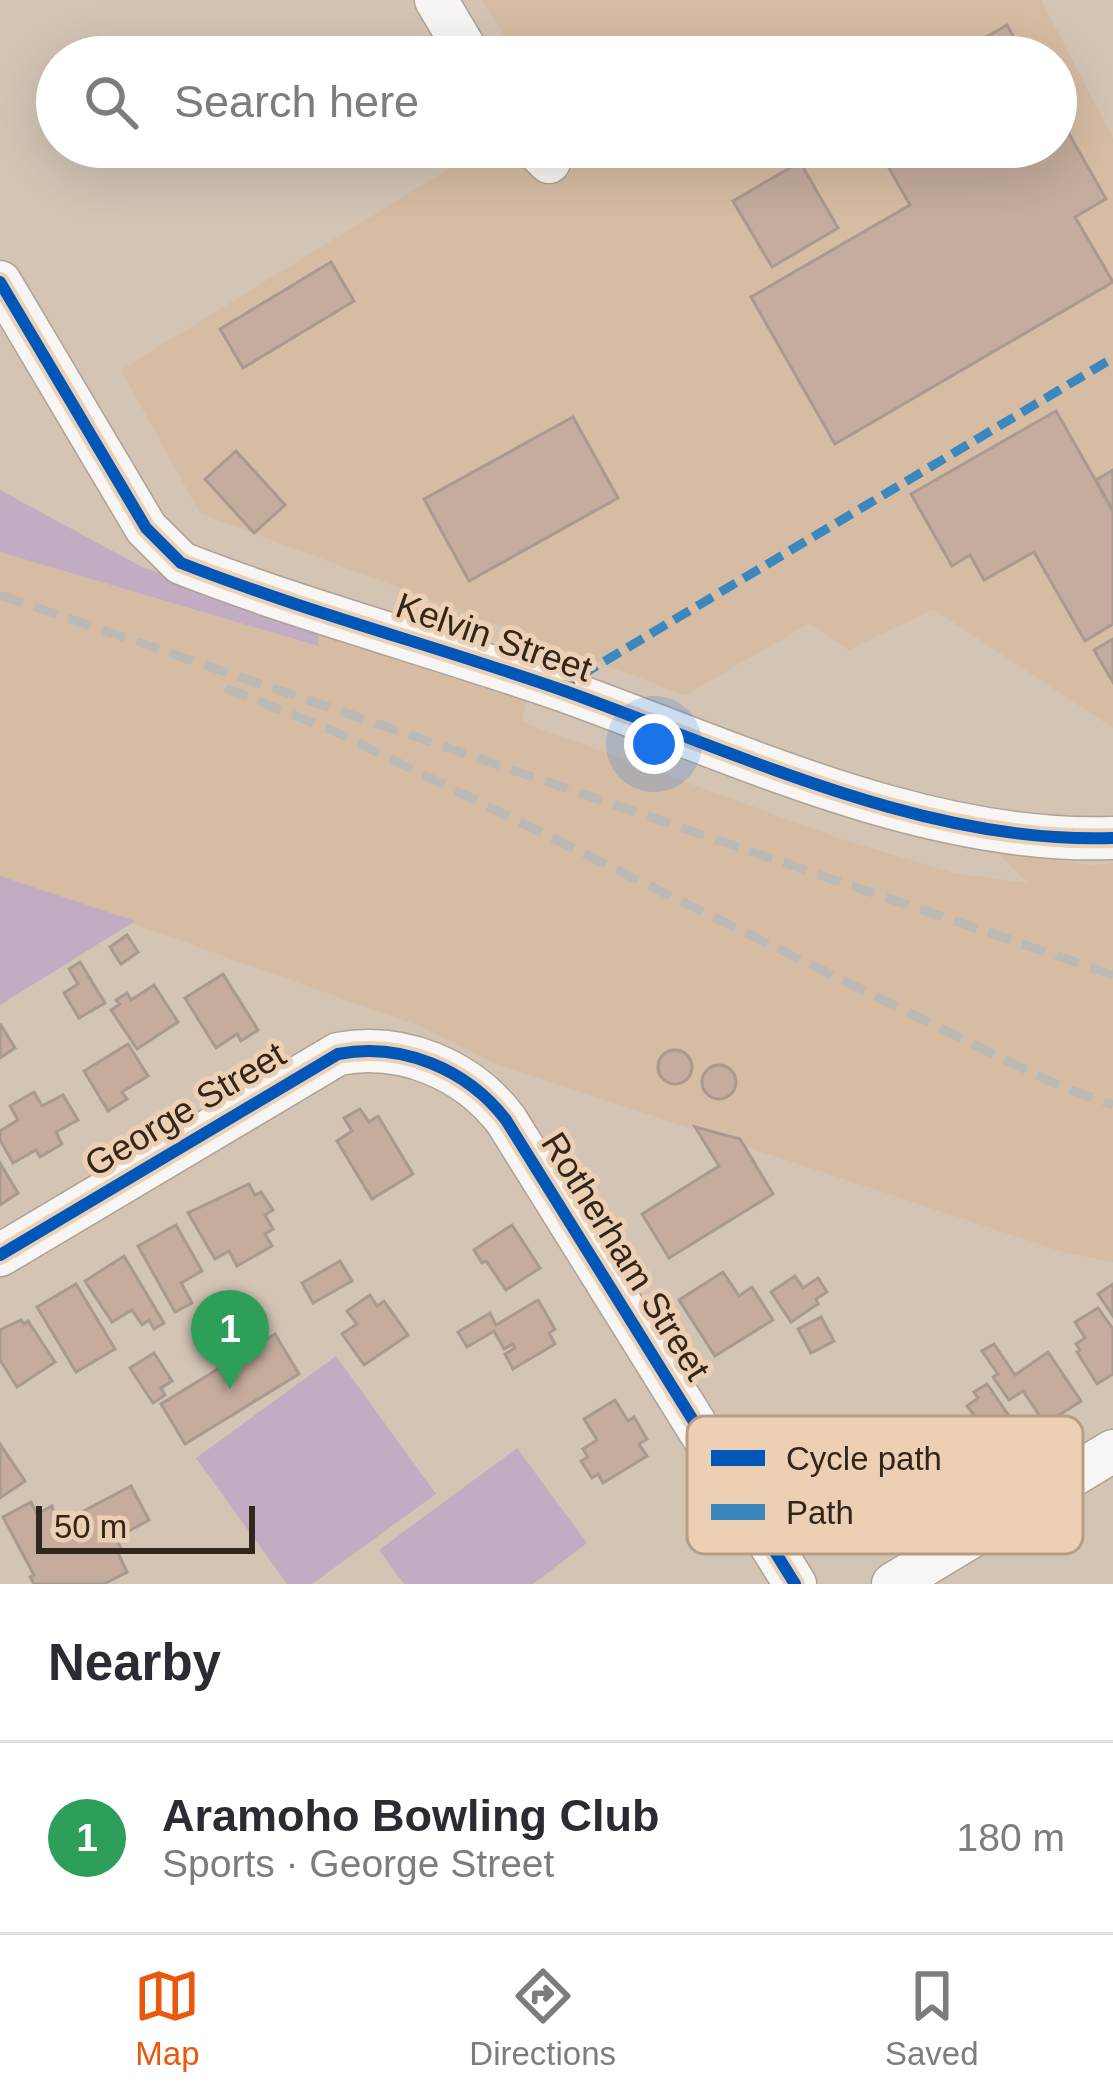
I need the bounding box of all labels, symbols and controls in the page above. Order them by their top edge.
search box [36,36,1077,168]
icon: search [78,69,144,135]
text: Search here [174,76,419,127]
street label: Kelvin Street [391,584,597,690]
your location [624,714,684,774]
street label: George Street [78,1033,292,1185]
street label: Rotherham Street [533,1125,719,1387]
pin: 1 [191,1290,269,1389]
legend [687,1416,1083,1554]
text: Cycle path [786,1440,942,1477]
text: Path [786,1494,854,1531]
scale bar [36,1500,255,1553]
text: 50 m [54,1508,127,1545]
text: Nearby [48,1634,221,1691]
text: Aramoho Bowling Club [162,1790,659,1841]
text: 1 [76,1816,98,1859]
text: 180 m [957,1816,1065,1859]
text: Sports · George Street [162,1842,554,1885]
tab: Map [134,1963,200,2073]
tab: Directions [469,1963,616,2073]
tab: Saved [885,1963,979,2073]

